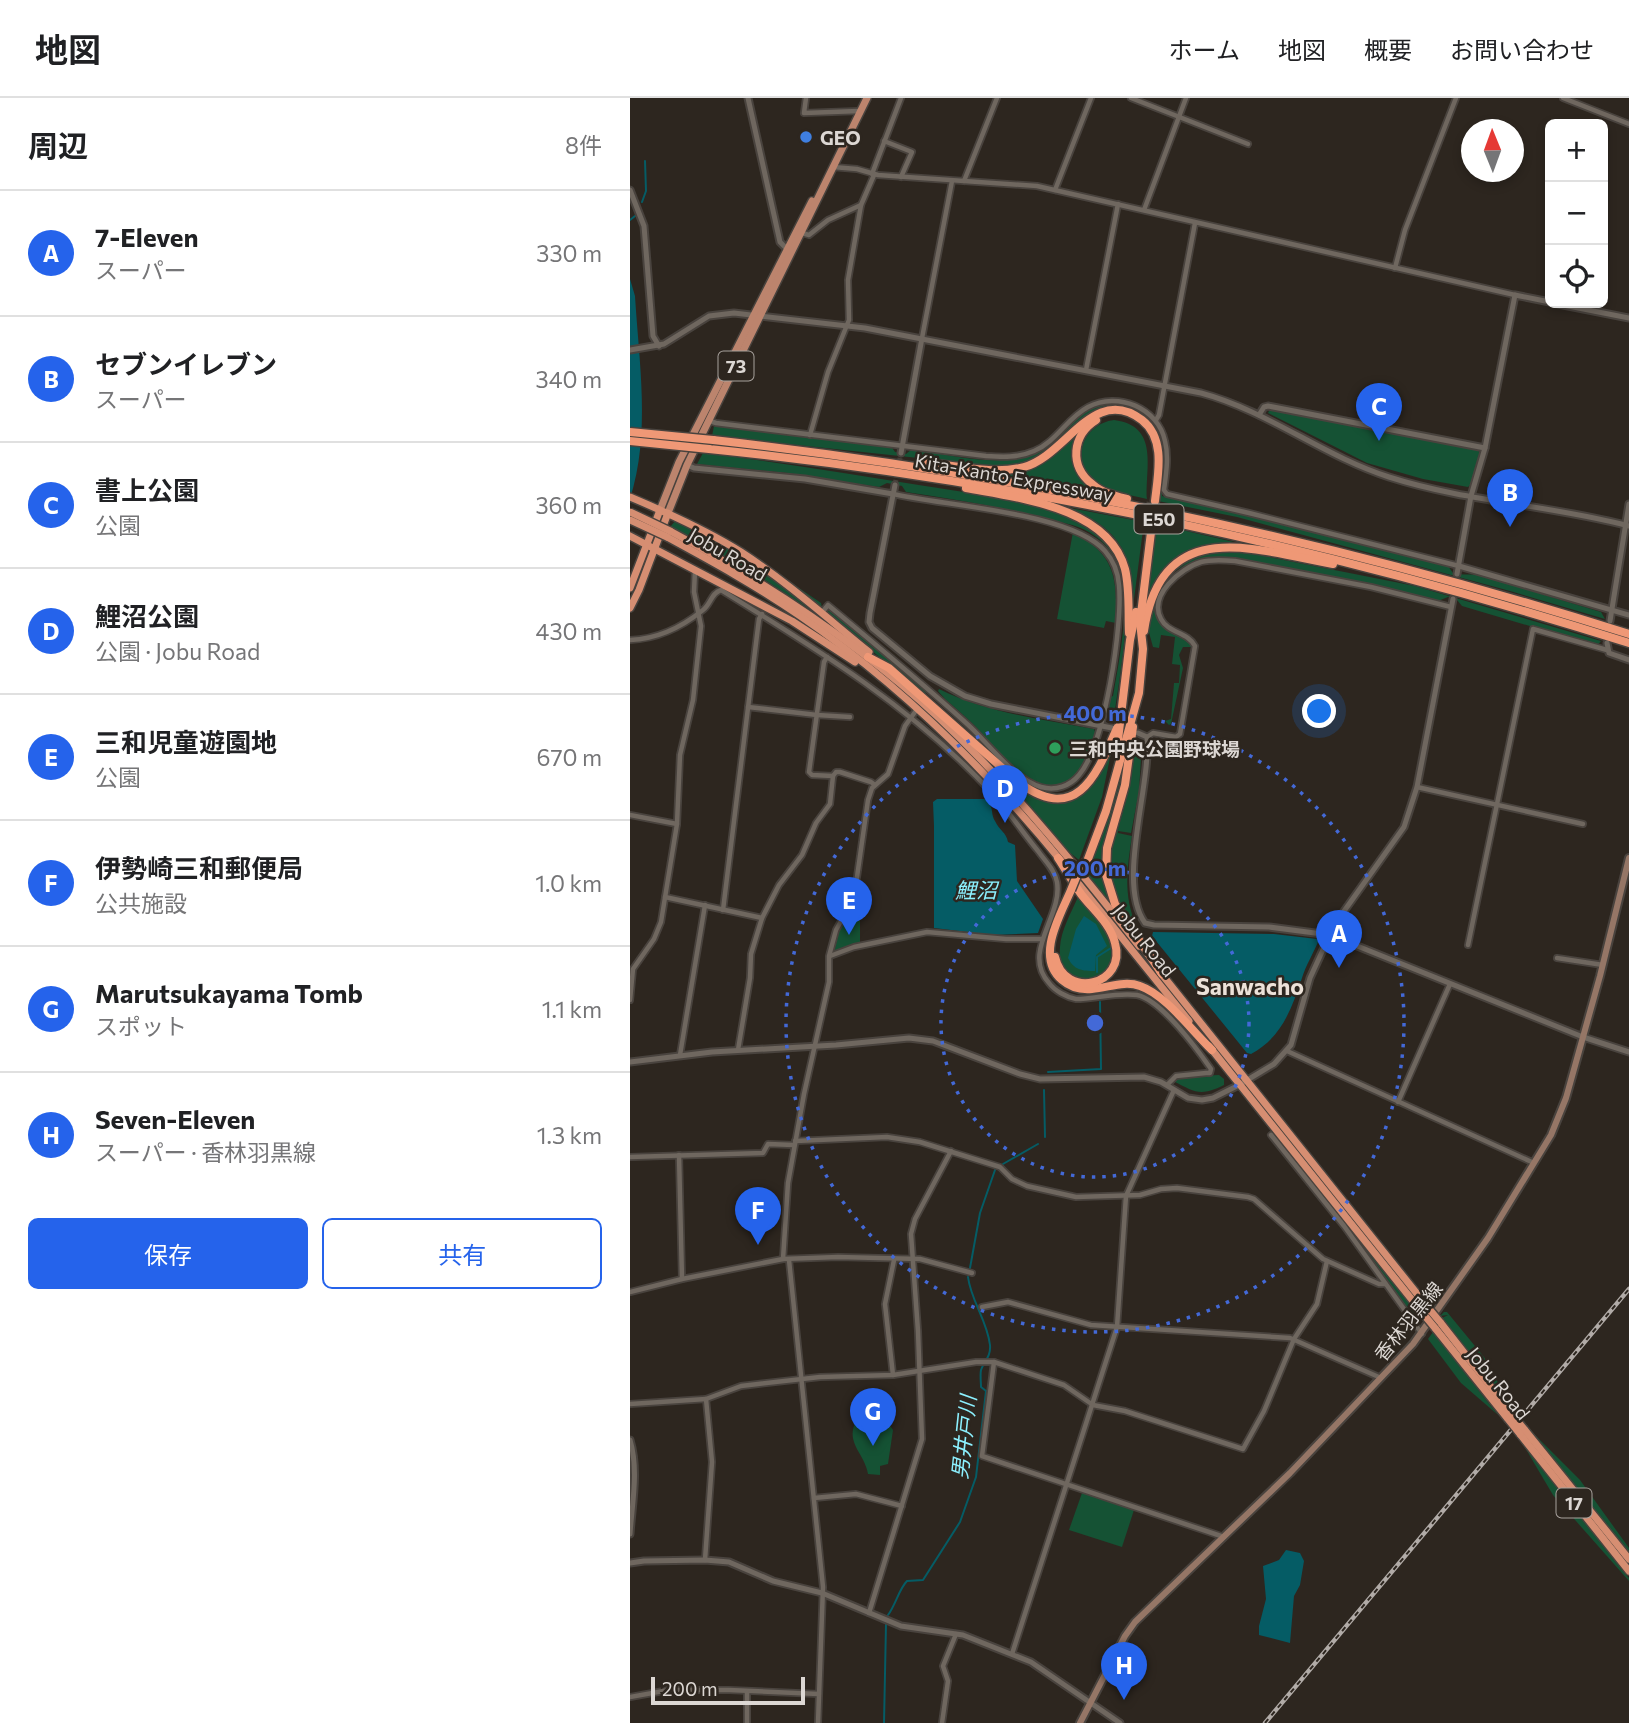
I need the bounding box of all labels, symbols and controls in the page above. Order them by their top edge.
text: 地図 [35,28,101,69]
text: ホーム [1169,35,1240,64]
text: 地図 [1278,35,1326,64]
text: 概要 [1364,35,1412,64]
text: お問い合わせ [1450,35,1594,64]
north arrow [1461,119,1524,182]
map controls [1545,119,1608,308]
button: + [1545,119,1608,182]
text: 周辺 [28,126,88,163]
place label: GEO [820,126,861,149]
marker: GEO [798,129,814,145]
text: 8件 [565,131,602,159]
button: − [1545,182,1608,245]
text: 7-Eleven [95,221,199,252]
text: A [43,239,59,267]
text: 330 m [536,239,602,267]
button: locate [1545,245,1608,308]
text: スーパー [95,256,187,284]
text: セブンイレブン [95,348,277,379]
road number: 73 [718,352,754,380]
text: B [43,365,59,393]
text: 340 m [536,365,602,393]
pin: C [1356,383,1402,441]
text: スーパー [95,385,187,413]
street label: Kita-Kanto Expressway [913,448,1115,506]
pin: B [1487,469,1533,527]
text: 書上公園 [95,474,199,505]
text: C [43,491,59,519]
text: 360 m [535,491,602,519]
road number: E50 [1134,505,1184,534]
text: 公園 [95,511,141,539]
street label: Jobu Road [685,522,771,586]
text: 鯉沼公園 [95,600,199,631]
text: D [43,617,59,645]
text: 430 m [536,617,602,645]
text: 公園 · Jobu Road [95,637,260,665]
your location [1302,694,1336,728]
text: 400 m [1063,700,1127,725]
text: 三和児童遊園地 [95,726,277,757]
place label: 三和中央公園野球場 [1069,737,1240,760]
marker: 三和中央公園野球場 [1047,740,1063,756]
text: E [44,743,58,771]
text: 670 m [537,743,602,771]
text: 公園 [95,763,141,791]
pin: D [982,765,1028,823]
text: 伊勢崎三和郵便局 [95,852,303,883]
text: 200 m [1064,855,1126,880]
text: F [44,869,58,897]
text: 1.0 km [535,869,602,897]
pin: E [826,877,872,935]
water label: 鯉沼 [955,877,1000,902]
text: 公共施設 [95,889,187,917]
street label: Jobu Road [1109,899,1181,981]
pin: A [1316,910,1362,968]
district label: Sanwacho [1196,972,1304,1000]
text: Marutsukayama Tomb [95,977,363,1008]
text: G [43,995,59,1023]
text: 1.1 km [542,995,602,1023]
centre of rings [1083,1011,1107,1035]
text: スポット [95,1012,187,1040]
text: Seven-Eleven [95,1103,255,1134]
text: H [42,1121,60,1149]
text: 1.3 km [537,1121,602,1149]
text: スーパー · 香林羽黒線 [95,1138,316,1166]
pin: F [735,1187,781,1245]
button: 保存 [28,1218,308,1289]
button: 共有 [322,1218,602,1289]
street label: 香林羽黒線 [1369,1277,1447,1365]
street label: Jobu Road [1463,1342,1535,1424]
pin: G [850,1388,896,1446]
water label: 男井戸川 [946,1392,980,1480]
road number: 17 [1556,1488,1592,1518]
pin: H [1101,1642,1147,1700]
scale bar [651,1674,805,1706]
text: 200 m [662,1677,718,1700]

